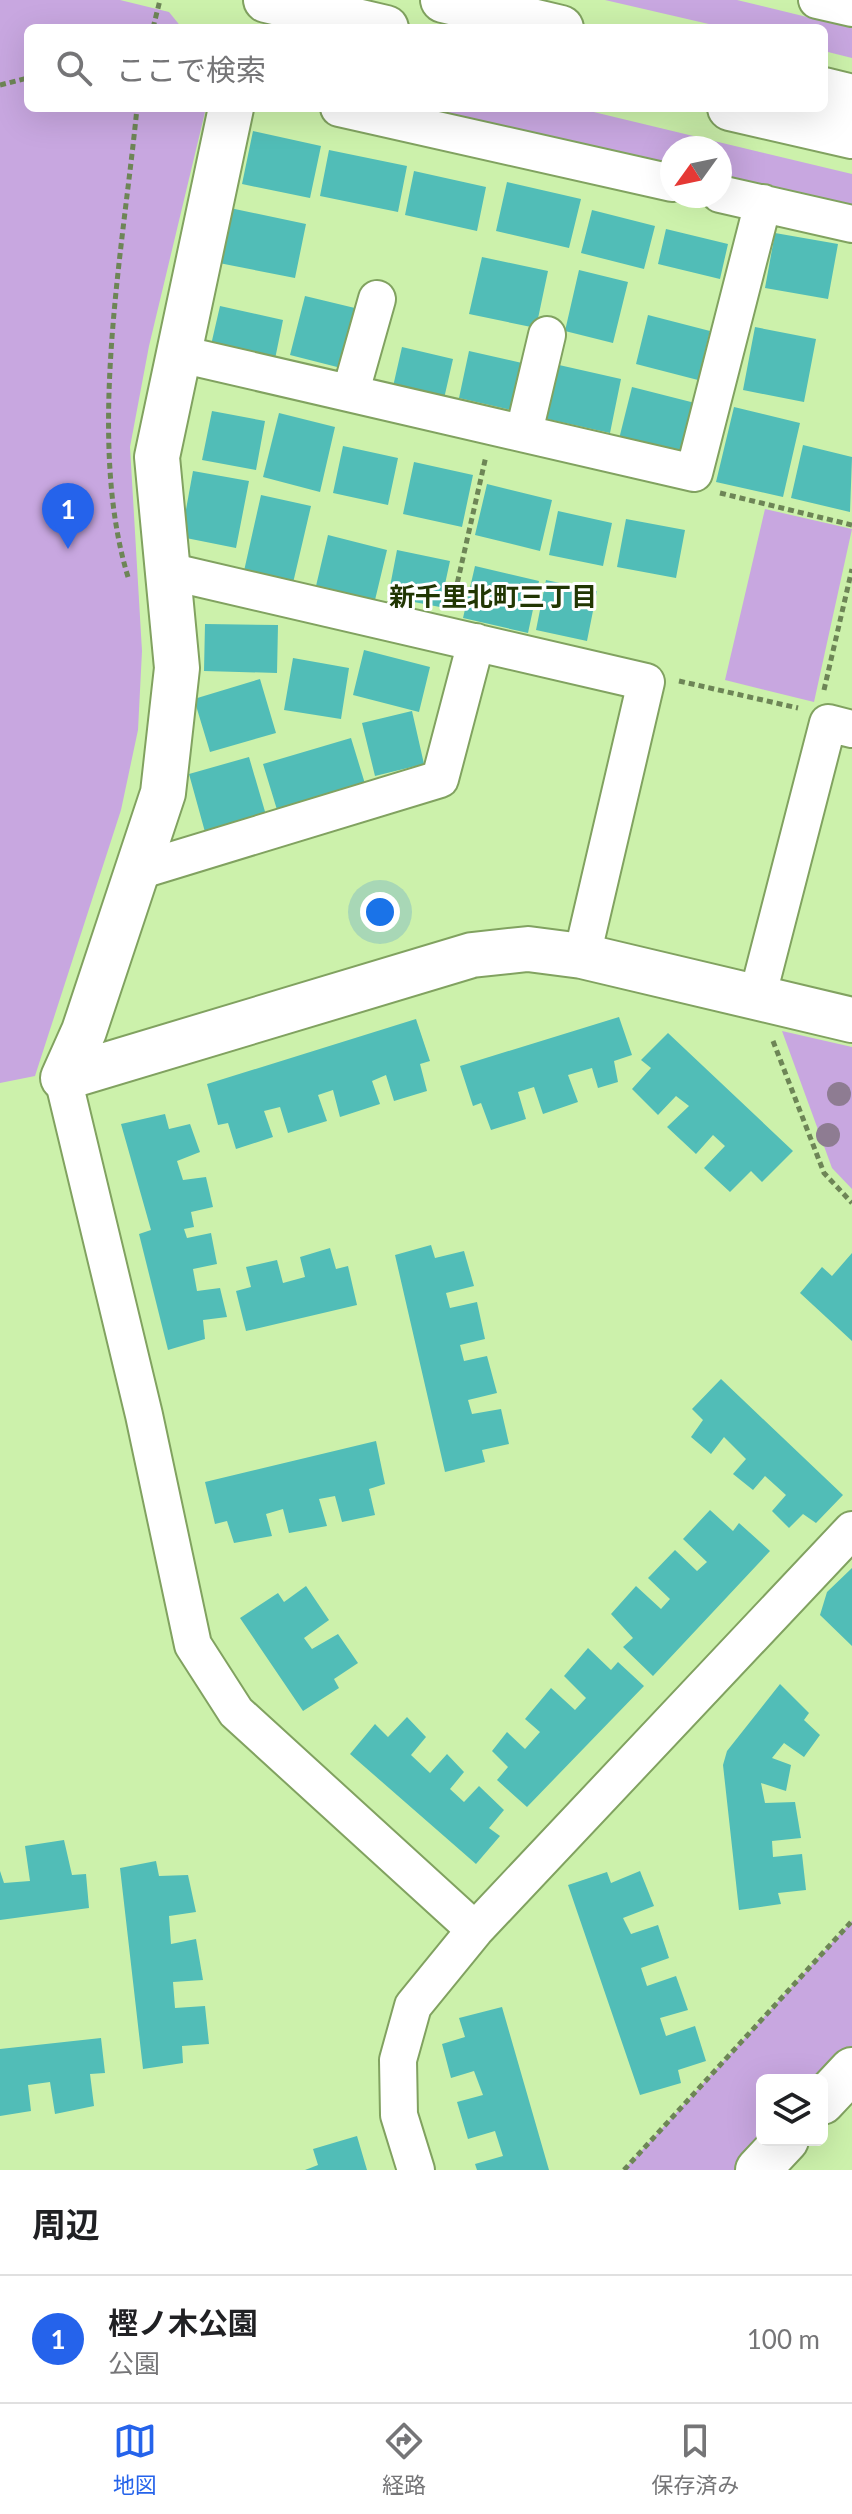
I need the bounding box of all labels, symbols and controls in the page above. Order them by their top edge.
search box [24,24,828,112]
icon: search [52,46,96,90]
text: ここで検索 [116,51,266,87]
north arrow [660,136,732,208]
pin: 1 [42,483,94,549]
district label: 新千里北町三丁目 [389,580,597,612]
your location [360,892,400,932]
map controls [756,2074,828,2146]
button: layers [756,2074,828,2146]
text: 周辺 [32,2203,100,2244]
text: 樫ノ木公園 [108,2304,258,2340]
text: 1 [50,2323,66,2355]
text: 100 m [747,2323,820,2355]
text: 公園 [108,2347,160,2379]
tab: 地図 [113,2419,157,2499]
tab: 経路 [382,2419,426,2499]
tab: 保存済み [651,2419,739,2499]

